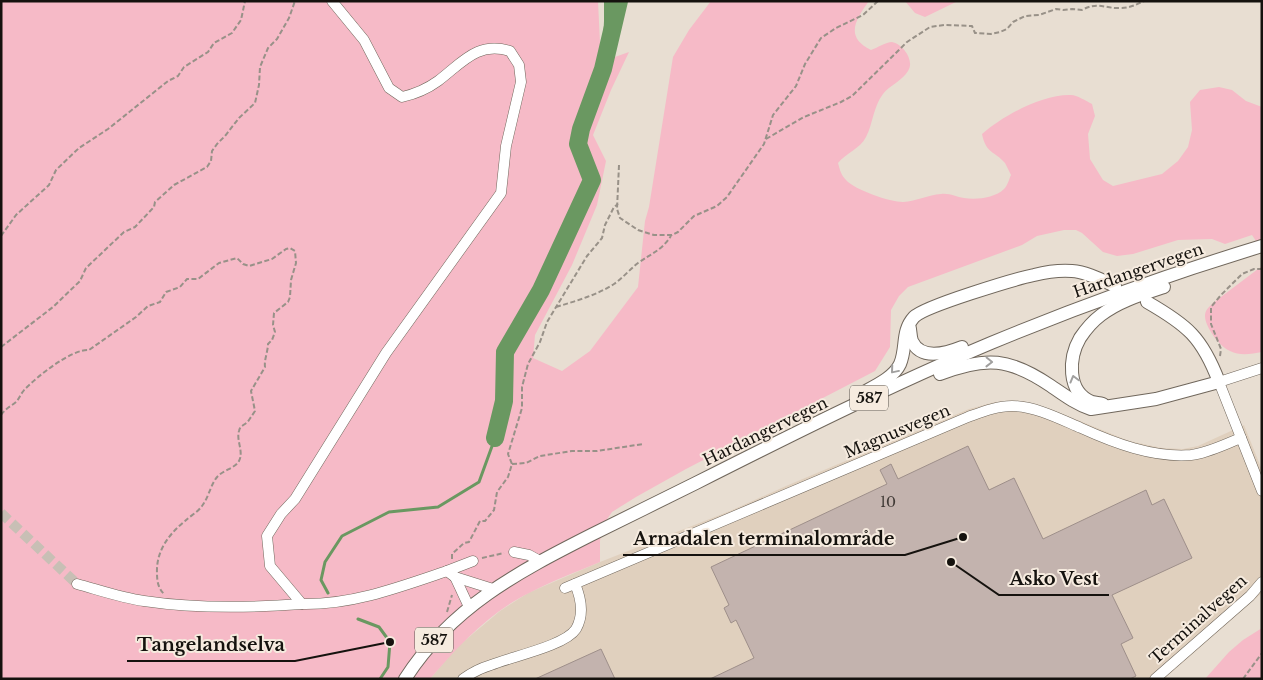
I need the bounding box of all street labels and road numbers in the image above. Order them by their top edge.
street label: Hardangervegen [1070,238,1206,302]
road number: 587 [850,386,888,410]
street label: Hardangervegen [699,392,831,470]
street label: Magnusvegen [841,400,953,462]
street label: Terminalvegen [1145,570,1251,668]
road number: 587 [415,628,453,652]

